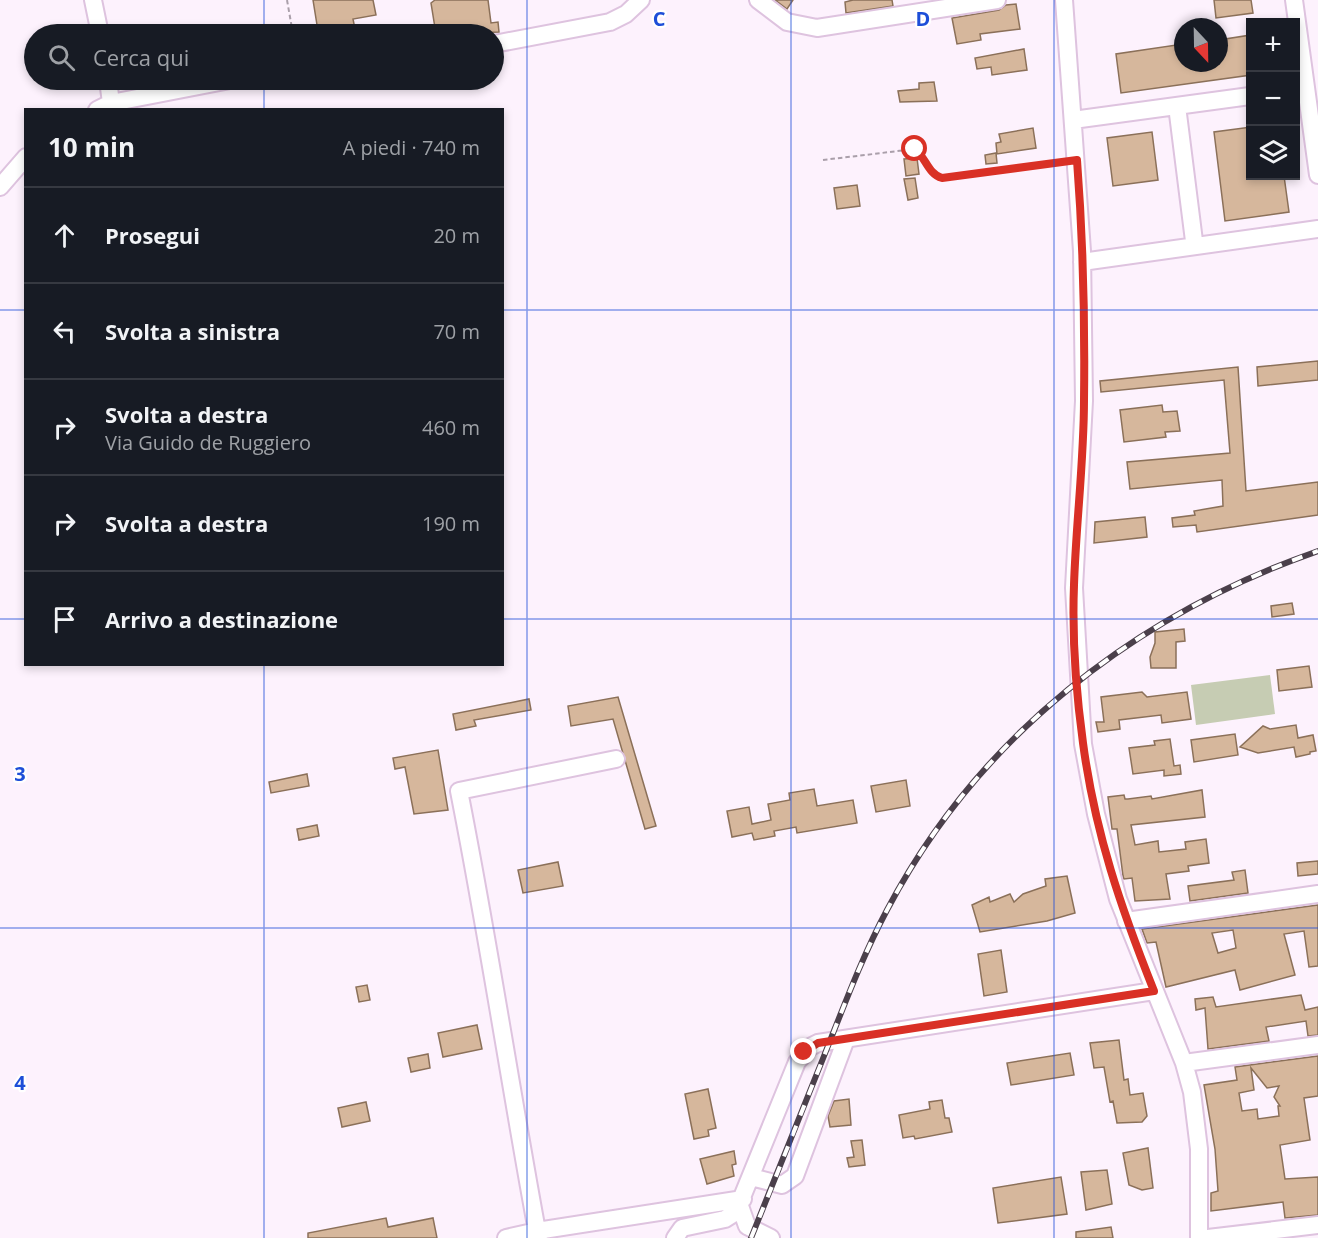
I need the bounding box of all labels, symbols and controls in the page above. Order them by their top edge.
text: C [653,5,666,32]
text: D [916,5,930,32]
north arrow [1174,18,1228,72]
map controls [1246,18,1300,180]
button: + [1246,18,1300,72]
search box [24,24,504,90]
icon: search [45,41,78,74]
text: Cerca qui [93,42,189,72]
button: − [1246,72,1300,126]
button: layers [1246,126,1300,180]
text: 10 min [48,129,135,165]
text: A piedi · 740 m [343,134,480,161]
route start [901,135,927,161]
icon: ahead [48,219,81,252]
text: Prosegui [105,220,200,250]
text: 20 m [433,222,480,249]
icon: left [48,315,81,348]
text: Svolta a sinistra [105,316,280,346]
text: 70 m [433,318,480,345]
text: Svolta a destra [105,399,268,429]
icon: right [48,411,81,444]
text: 460 m [422,414,480,441]
text: Via Guido de Ruggiero [105,429,311,456]
icon: right [48,507,81,540]
text: Svolta a destra [105,508,268,538]
text: 190 m [422,510,480,537]
icon: arrive [48,603,81,636]
text: Arrivo a destinazione [105,604,338,634]
text: 3 [14,760,26,787]
route end [790,1038,816,1064]
text: 4 [14,1069,26,1096]

